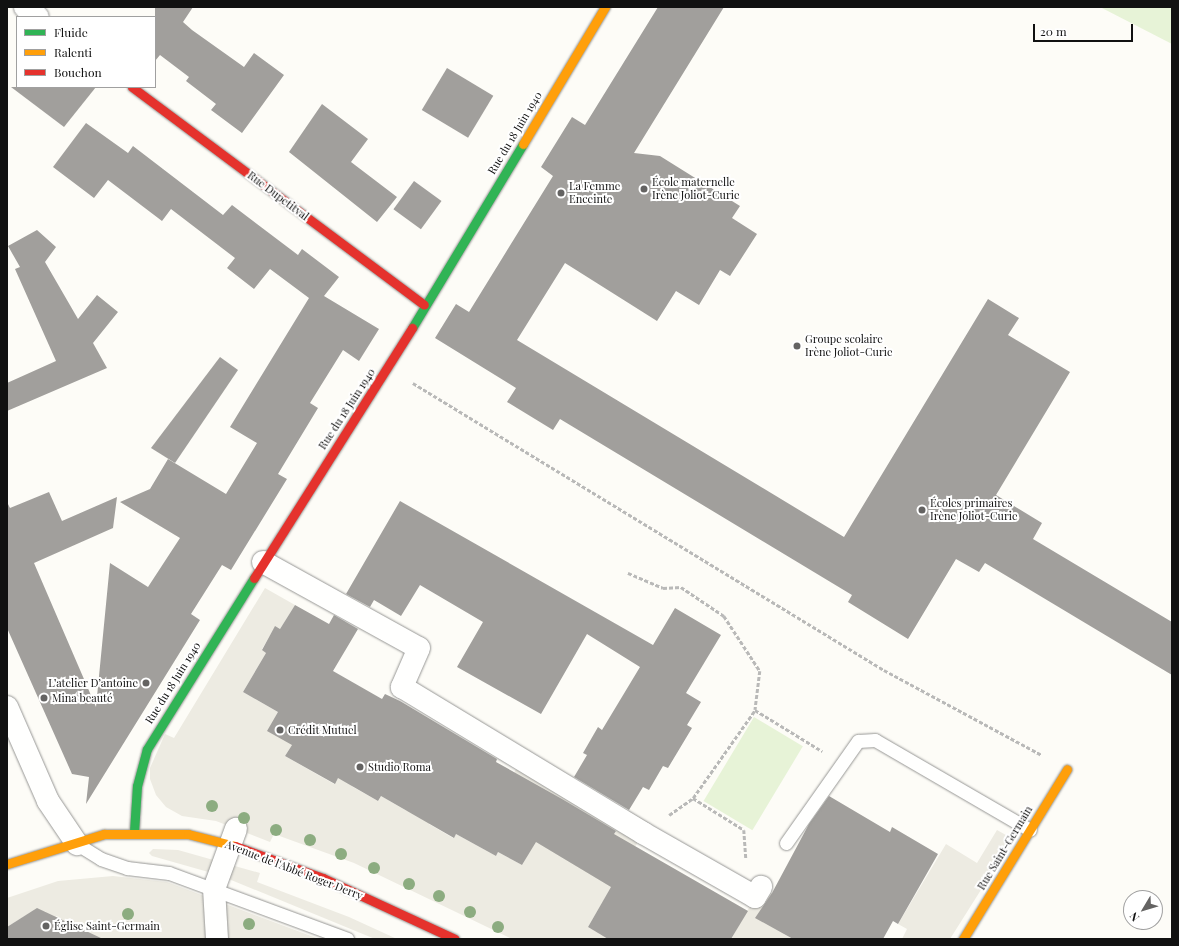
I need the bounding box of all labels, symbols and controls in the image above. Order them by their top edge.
legend [16,16,156,88]
scale bar [1035,16,1135,42]
text: 20 m [1040,23,1067,39]
text: Fluide [54,24,88,40]
text: Ralenti [54,44,92,60]
text: Bouchon [54,64,102,80]
street label: Rue du 18 Juin 1940 [485,89,545,177]
street label: Rue Dupetitval [245,169,311,223]
place label: École maternelle Irène Joliot-Curie [652,176,740,202]
place label: La Femme Enceinte [569,180,620,206]
marker: École maternelle Irène Joliot-Curie [639,184,649,194]
marker: La Femme Enceinte [556,188,566,198]
place label: Groupe scolaire Irène Joliot-Curie [805,333,893,359]
marker: Groupe scolaire Irène Joliot-Curie [792,341,802,351]
street label: Rue du 18 Juin 1940 [316,366,378,452]
place label: Écoles primaires Irène Joliot-Curie [930,497,1018,523]
marker: Écoles primaires Irène Joliot-Curie [917,505,927,515]
street label: Rue du 18 Juin 1940 [143,640,203,726]
place label: L’atelier D’antoine [48,676,138,690]
marker: L’atelier D’antoine [141,678,151,688]
place label: Mina beauté [52,691,113,705]
marker: Mina beauté [39,693,49,703]
place label: Crédit Mutuel [288,723,357,737]
marker: Crédit Mutuel [275,725,285,735]
place label: Studio Roma [368,760,431,774]
marker: Studio Roma [355,762,365,772]
street label: Rue Saint-Germain [975,804,1035,892]
street label: Avenue de l'Abbé Roger Derry [223,838,365,902]
north arrow [1123,890,1163,930]
text: N [1126,909,1142,925]
place label: Église Saint-Germain [54,919,160,933]
marker: Église Saint-Germain [41,921,51,931]

